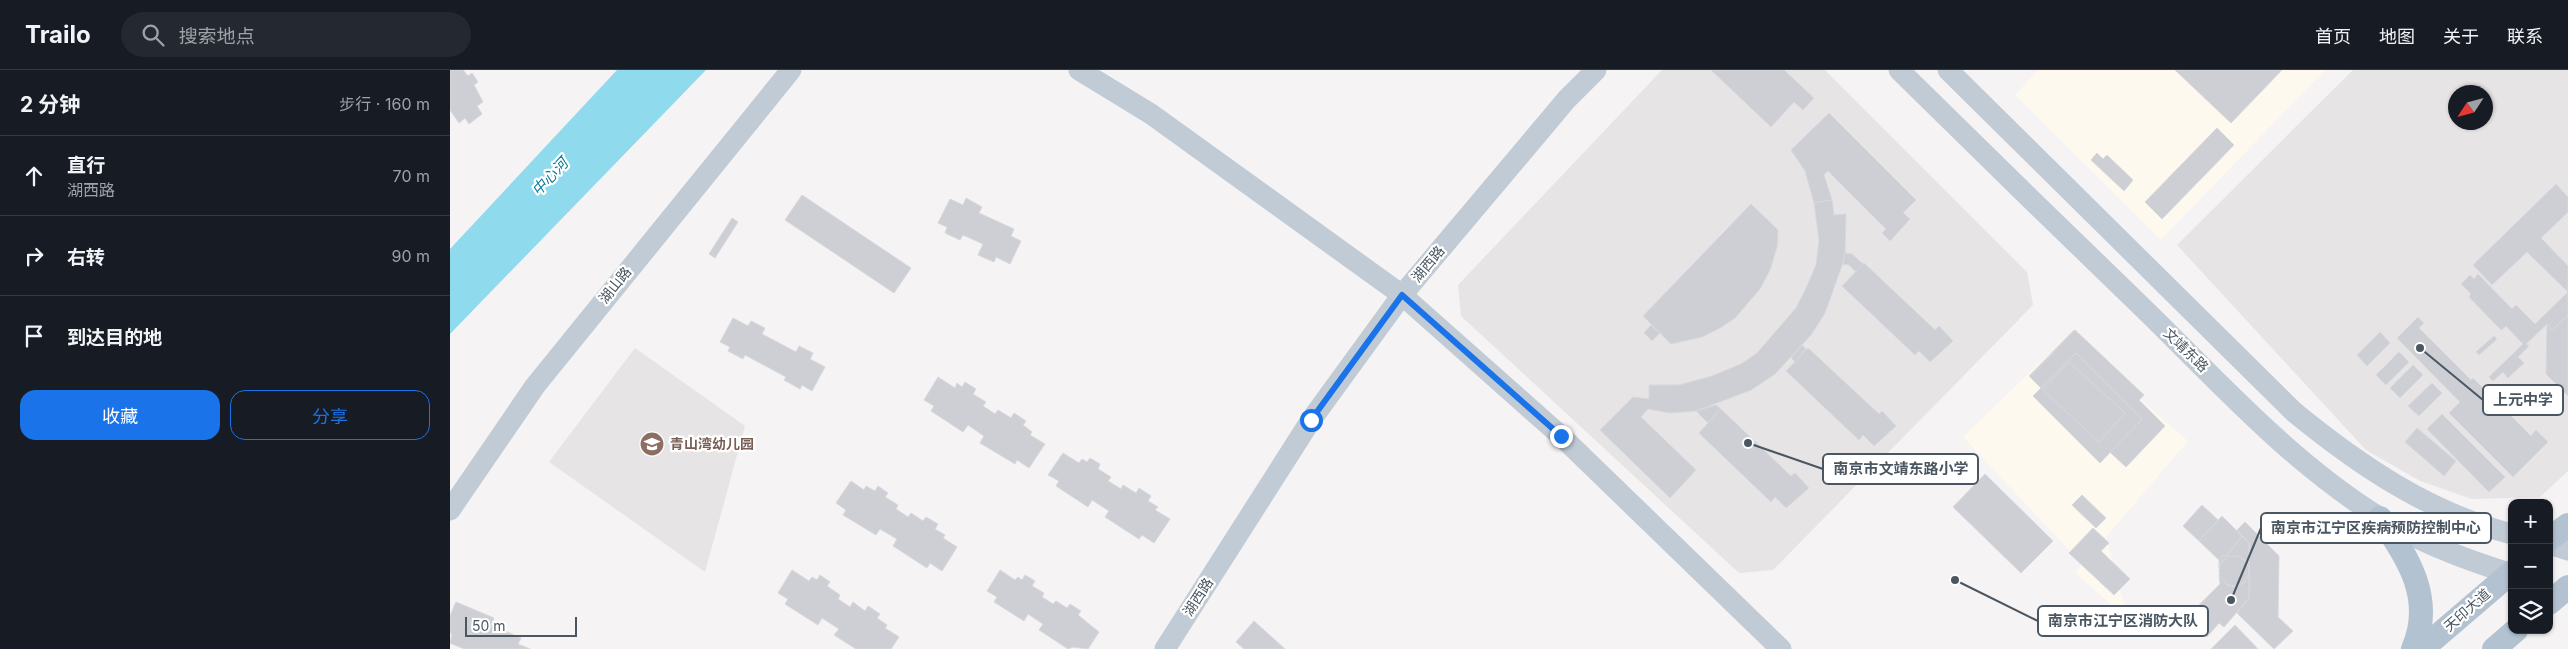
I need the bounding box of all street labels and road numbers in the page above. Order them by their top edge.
street label: 湖西路 [1408,242,1448,285]
street label: 湖山路 [595,263,634,306]
street label: 文靖东路 [2160,324,2212,375]
street label: 湖西路 [1179,574,1216,619]
street label: 天印大道 [2440,585,2493,634]

